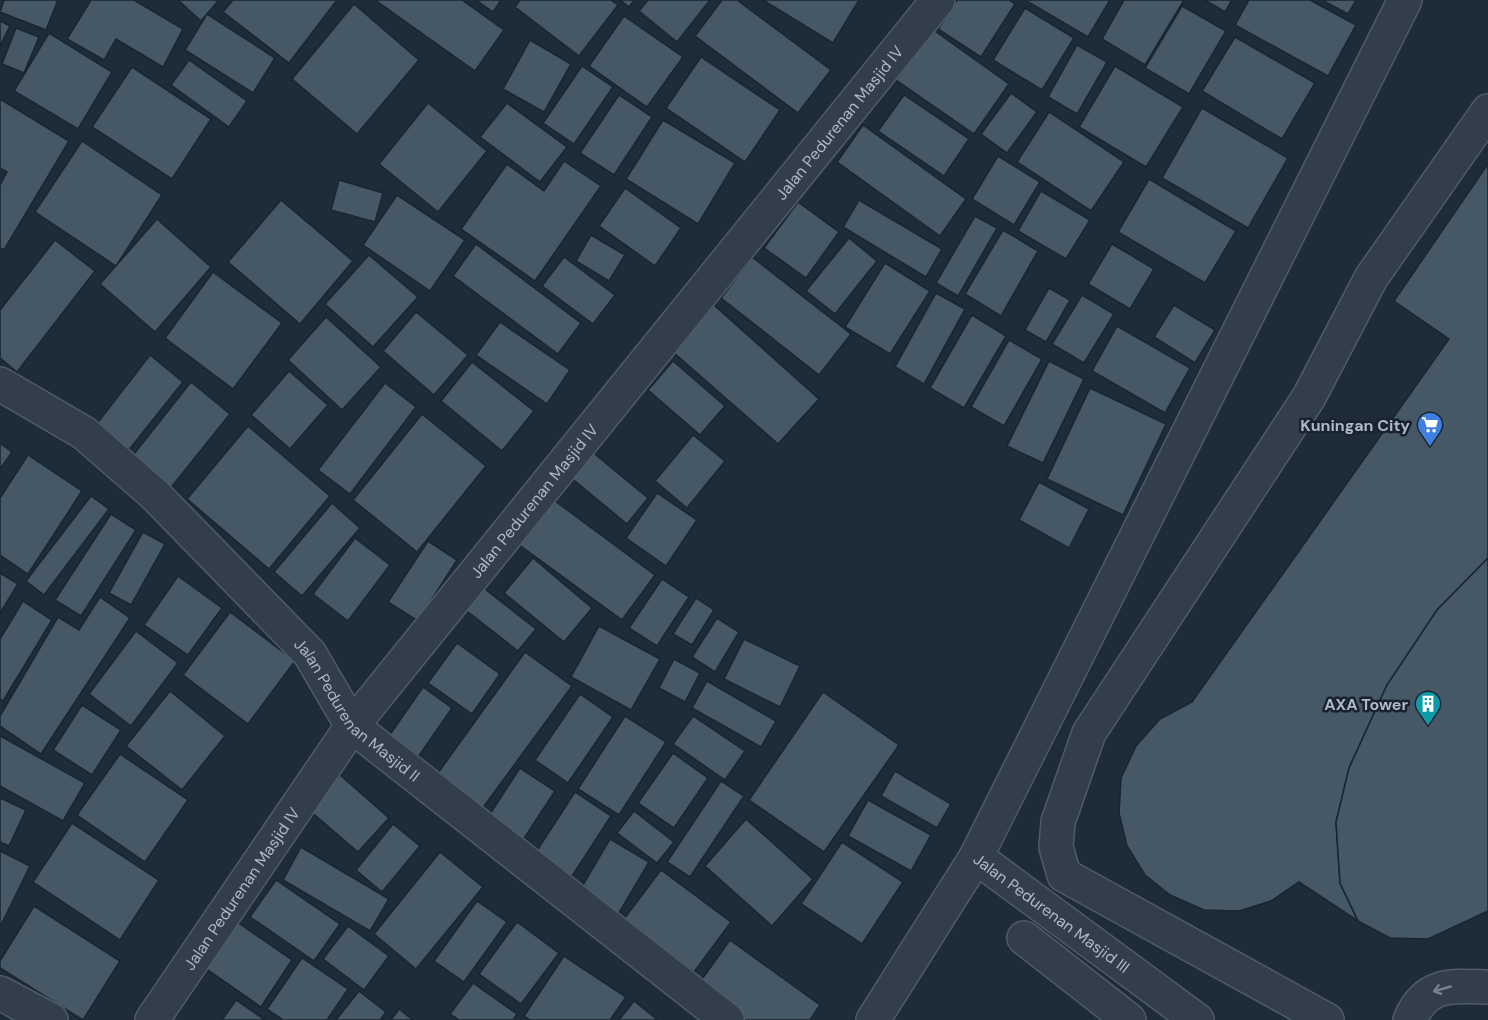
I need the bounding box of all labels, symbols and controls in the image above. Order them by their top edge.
street label: Jalan Pedurenan Masjid IV [770,41,908,204]
supermarket icon: Kuningan City [1415,410,1445,448]
place label: Kuningan City [1300,415,1410,436]
street label: Jalan Pedurenan Masjid IV [465,419,603,582]
street label: Jalan Pedurenan Masjid II [290,634,424,786]
building icon: AXA Tower [1413,689,1443,727]
place label: AXA Tower [1324,694,1408,715]
street label: Jalan Pedurenan Masjid IV [179,803,304,974]
street label: Jalan Pedurenan Masjid III [969,848,1134,977]
one-way arrow [1433,984,1452,995]

